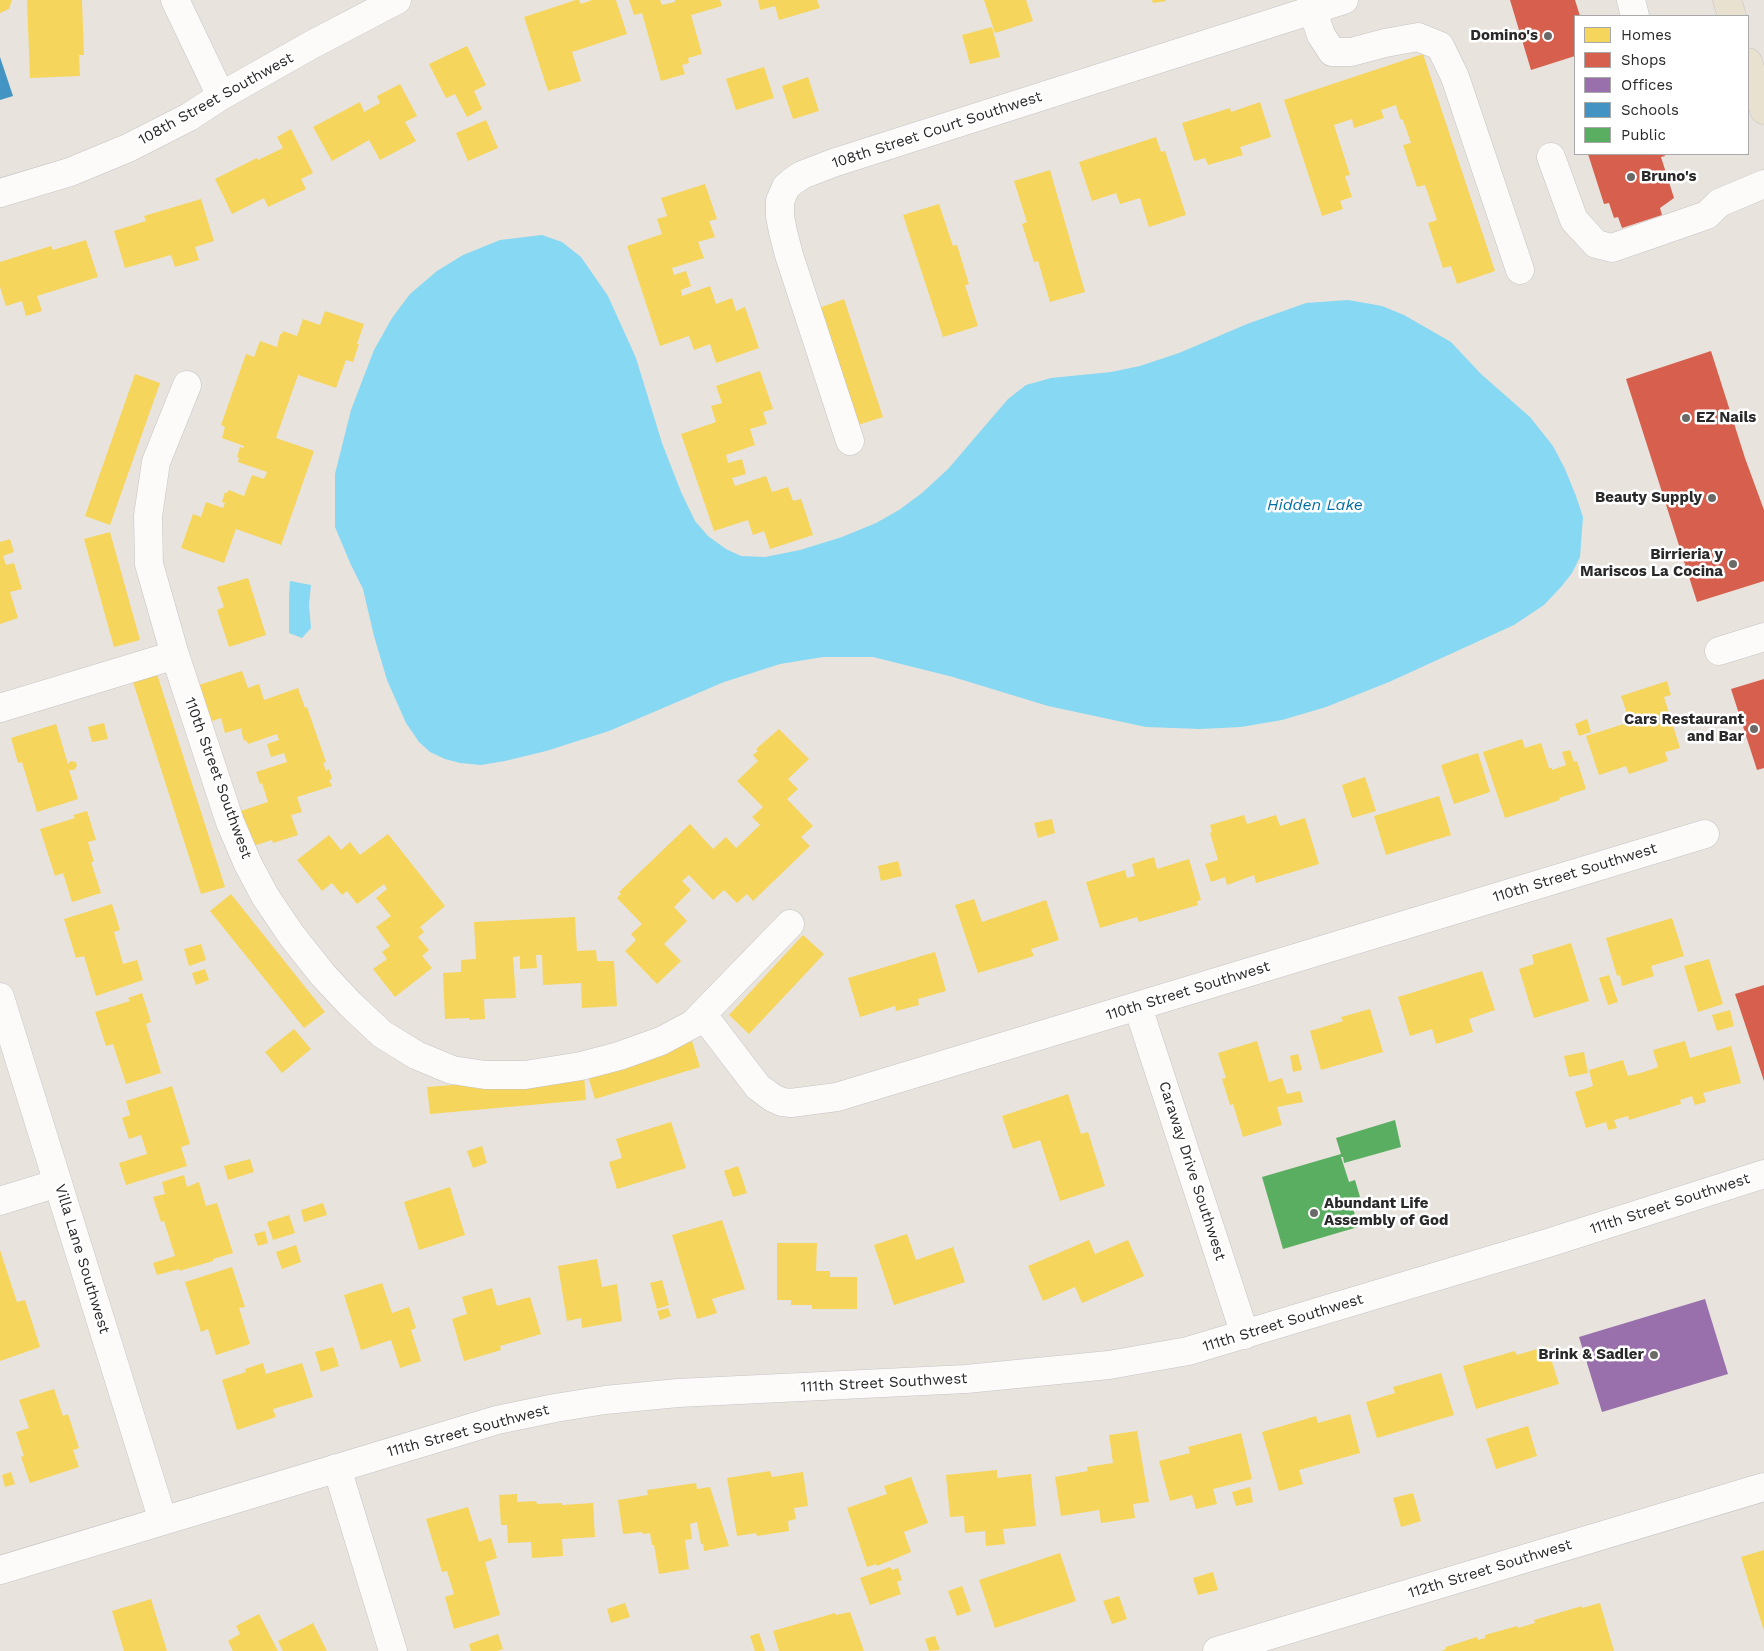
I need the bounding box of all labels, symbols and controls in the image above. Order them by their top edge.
legend [1574,15,1749,155]
text: Homes [1621,26,1672,44]
place label: Domino's [1470,27,1538,45]
marker: Domino's [1542,30,1554,42]
street label: 108th Street Southwest [136,49,296,149]
text: Shops [1621,51,1666,69]
text: Offices [1621,76,1673,94]
street label: 108th Street Court Southwest [830,88,1044,172]
text: Schools [1621,101,1679,119]
text: Public [1621,126,1666,144]
place label: Bruno's [1641,168,1697,186]
marker: Bruno's [1625,171,1637,183]
place label: EZ Nails [1696,409,1756,427]
marker: EZ Nails [1680,412,1692,424]
place label: Beauty Supply [1595,489,1702,507]
marker: Beauty Supply [1706,492,1718,504]
water label: Hidden Lake [1267,495,1363,515]
place label: Birrieria y Mariscos La Cocina [1580,546,1723,581]
marker: Birrieria y Mariscos La Cocina [1727,558,1739,570]
street label: 110th Street Southwest [180,695,256,861]
place label: Cars Restaurant and Bar [1624,711,1744,746]
marker: Cars Restaurant and Bar [1748,723,1760,735]
street label: 110th Street Southwest [1491,839,1659,907]
street label: 110th Street Southwest [1104,957,1272,1025]
street label: Caraway Drive Southwest [1155,1079,1229,1263]
street label: 111th Street Southwest [1588,1170,1752,1238]
street label: Villa Lane Southwest [51,1182,113,1336]
place label: Abundant Life Assembly of God [1324,1195,1448,1230]
marker: Abundant Life Assembly of God [1308,1207,1320,1219]
street label: 111th Street Southwest [1201,1290,1365,1356]
place label: Brink & Sadler [1538,1346,1644,1364]
marker: Brink & Sadler [1648,1349,1660,1361]
street label: 111th Street Southwest [800,1370,968,1396]
street label: 111th Street Southwest [385,1401,551,1461]
street label: 112th Street Southwest [1406,1536,1574,1602]

